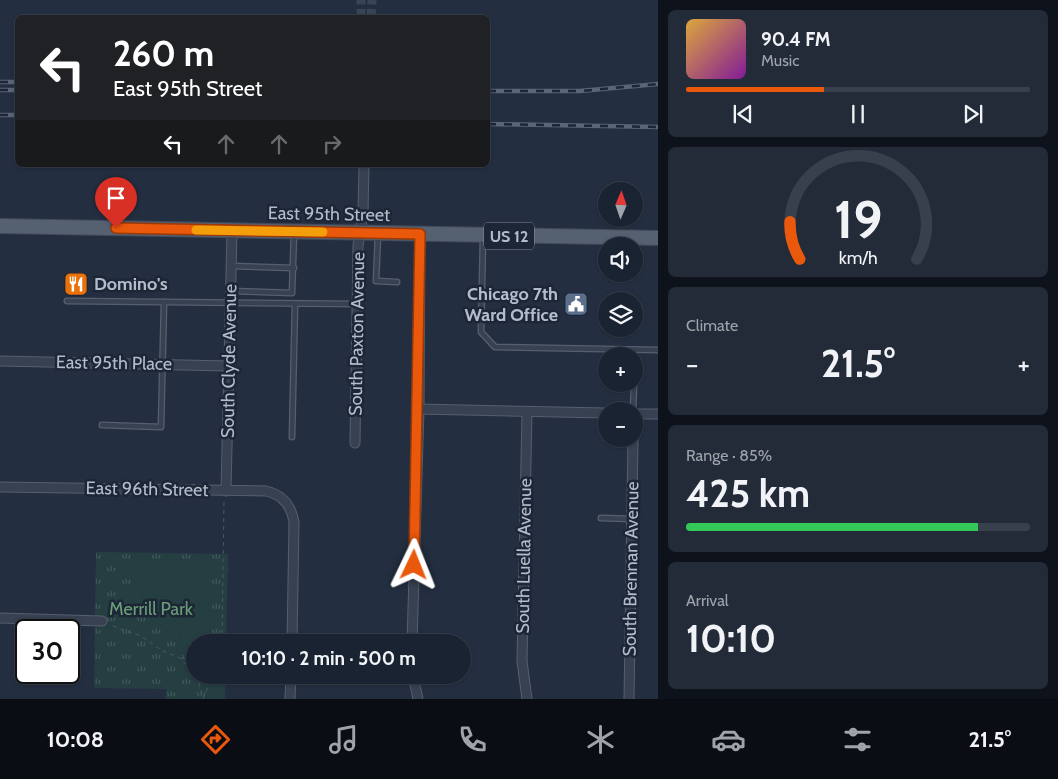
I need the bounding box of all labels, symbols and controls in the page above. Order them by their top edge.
text: 90.4 FM [761,28,831,51]
text: 260 m [113,32,214,75]
icon: left [30,35,95,100]
text: Music [761,51,799,70]
text: East 95th Street [113,75,262,102]
icon: previous [729,100,757,128]
icon: pause [844,100,872,128]
icon: next [959,100,987,128]
icon: left [159,130,187,158]
icon: ahead [212,130,240,158]
icon: ahead [265,130,293,158]
icon: right [318,130,346,158]
pin [95,177,137,228]
north arrow [598,182,642,228]
map controls [598,182,643,447]
icon: arrive [102,184,130,212]
text: 19 [834,188,882,251]
street label: East 95th Street [268,202,390,226]
road number: US 12 [484,222,534,250]
button: sound [598,237,643,282]
text: km/h [838,247,878,268]
street label: South Paxton Avenue [345,252,369,416]
restaurant icon: Domino's [63,271,89,297]
place label: Domino's [94,273,168,295]
place label: Chicago 7th Ward Office [464,283,558,326]
street label: South Clyde Avenue [217,284,241,438]
public building icon: Chicago 7th Ward Office [563,291,589,317]
button: layers [598,292,643,337]
text: Climate [686,316,738,335]
text: 21.5° [821,340,895,387]
button: + [598,347,643,392]
text: − [686,347,698,381]
text: + [1018,347,1030,381]
street label: East 95th Place [56,351,172,375]
button: − [598,402,643,447]
text: Range · 85% [686,446,772,465]
text: 425 km [686,470,810,517]
street label: East 96th Street [85,477,209,501]
street label: South Luella Avenue [512,478,536,634]
street label: South Brennan Avenue [618,481,644,657]
position arrow [387,538,439,590]
text: Arrival [686,591,729,610]
park label: Merrill Park [109,598,194,620]
text: 10:10 [686,615,776,662]
speed limit sign: 30 [15,619,80,684]
text: 10:10 · 2 min · 500 m [241,647,416,670]
icon: directions [198,722,233,757]
icon: music [326,722,361,757]
icon: phone [455,722,490,757]
icon: climate [583,722,618,757]
icon: car [711,722,746,757]
icon: filters [840,722,875,757]
text: 10:08 [47,726,104,753]
text: 21.5° [968,726,1011,753]

